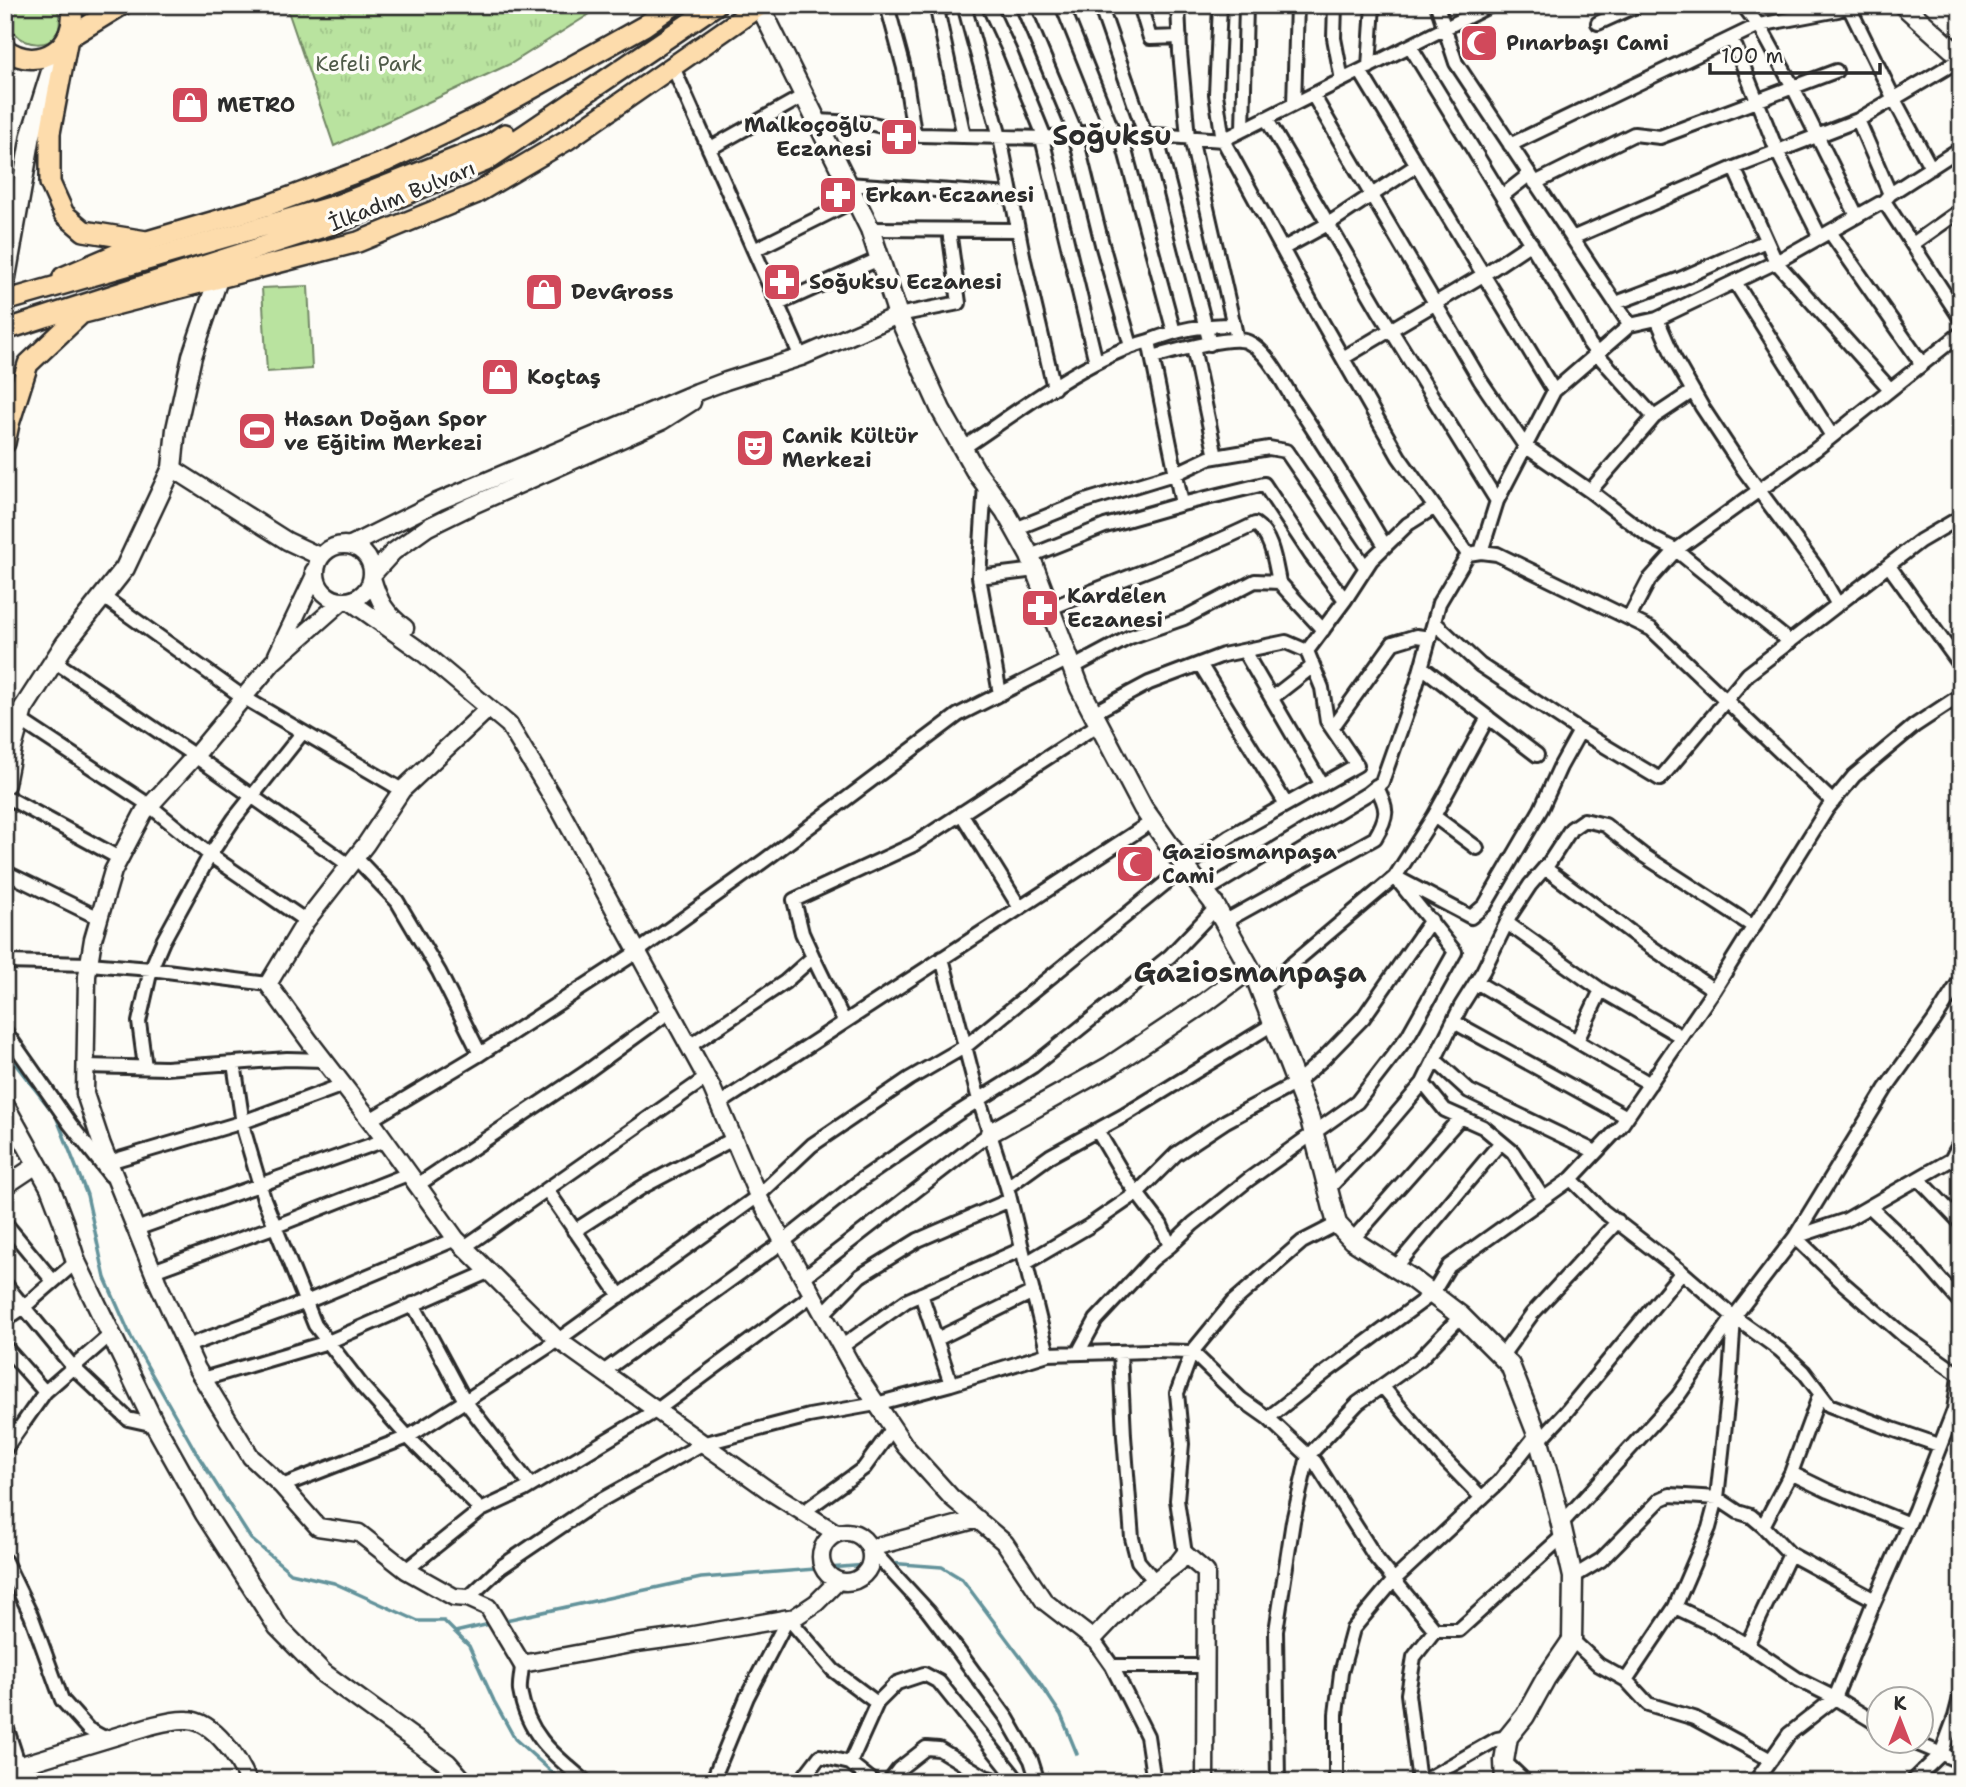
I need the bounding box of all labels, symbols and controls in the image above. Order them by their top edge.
mosque icon: Pınarbaşı Cami [1458,22,1500,64]
place label: Pınarbaşı Cami [1506,29,1669,57]
scale bar [1710,32,1880,76]
text: 100 m [1721,42,1784,70]
park label: Kefeli Park [315,50,423,78]
shop icon: METRO [169,84,211,126]
place label: METRO [217,91,295,119]
place label: Malkoçoğlu Eczanesi [744,111,872,163]
pharmacy icon: Malkoçoğlu Eczanesi [878,116,920,158]
district label: Soğuksu [1052,116,1172,154]
street label: İlkadım Bulvarı [325,154,479,238]
pharmacy icon: Erkan Eczanesi [817,174,859,216]
place label: Erkan Eczanesi [865,181,1034,209]
pharmacy icon: Soğuksu Eczanesi [761,261,803,303]
place label: Soğuksu Eczanesi [809,268,1002,296]
shop icon: DevGross [523,271,565,313]
place label: DevGross [571,278,674,306]
shop icon: Koçtaş [479,356,521,398]
place label: Koçtaş [527,363,601,391]
place label: Hasan Doğan Spor ve Eğitim Merkezi [284,405,487,457]
sports icon: Hasan Doğan Spor ve Eğitim Merkezi [236,410,278,452]
place label: Canik Kültür Merkezi [782,422,919,474]
theatre icon: Canik Kültür Merkezi [734,427,776,469]
place label: Kardelen Eczanesi [1067,582,1166,634]
pharmacy icon: Kardelen Eczanesi [1019,587,1061,629]
place label: Gaziosmanpaşa Cami [1162,838,1337,890]
mosque icon: Gaziosmanpaşa Cami [1114,843,1156,885]
district label: Gaziosmanpaşa [1133,953,1367,991]
north arrow [1864,1686,1934,1756]
text: K [1894,1691,1907,1716]

